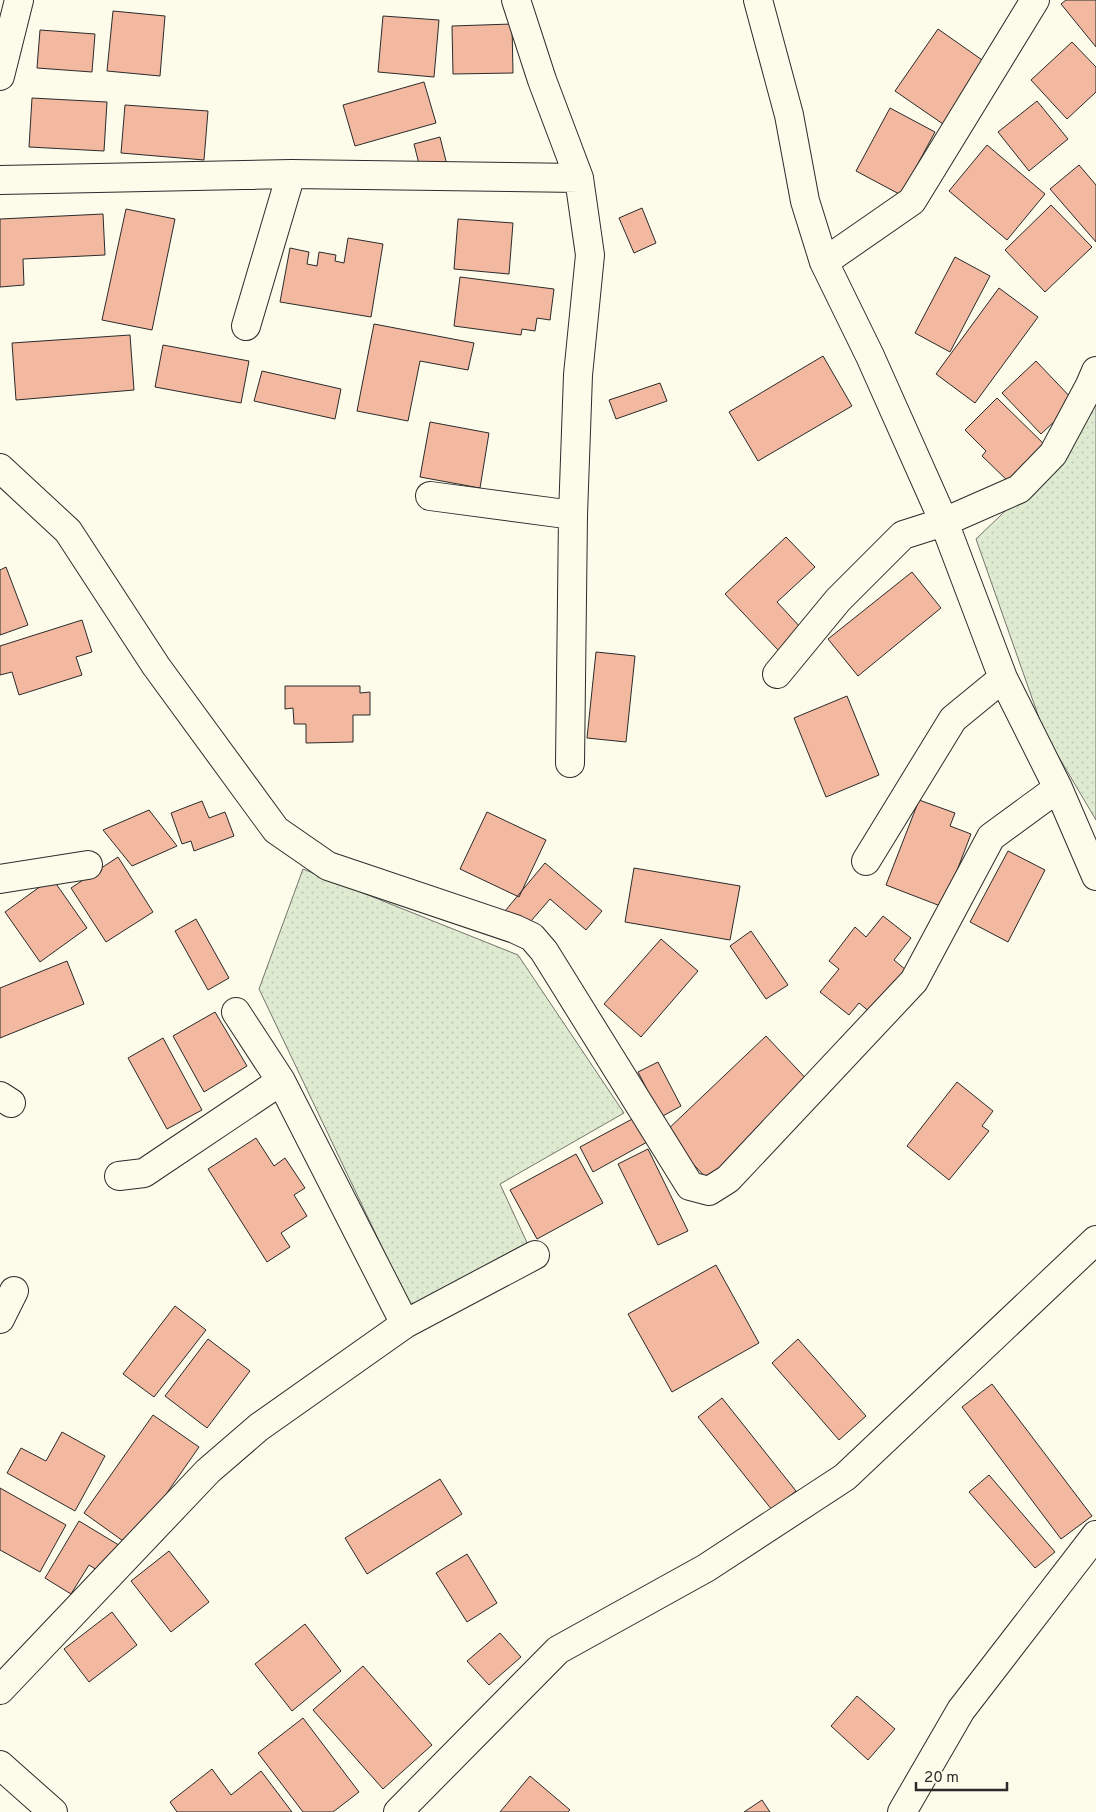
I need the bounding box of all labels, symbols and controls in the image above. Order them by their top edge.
scale bar [916,1760,1007,1792]
text: 20 m [924,1769,959,1788]

